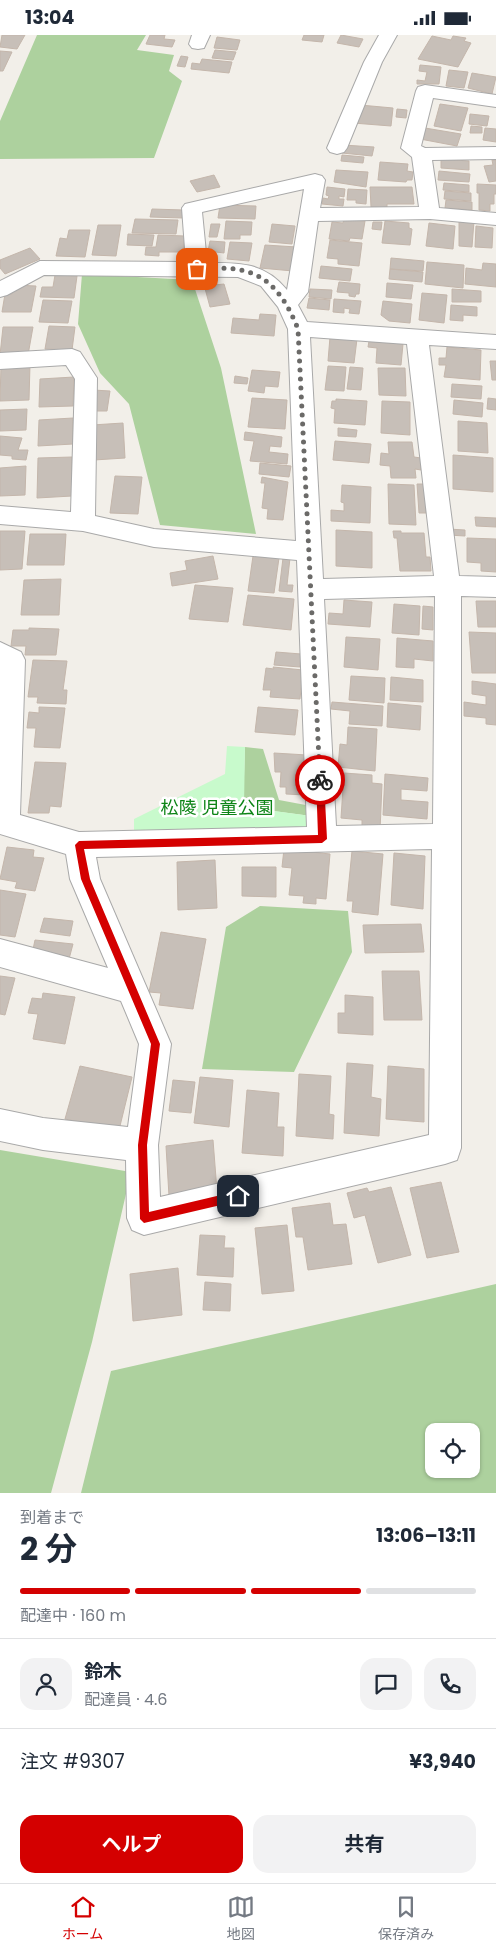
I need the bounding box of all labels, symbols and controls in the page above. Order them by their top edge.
text: 13:04 [25,4,74,31]
pin [176,248,218,290]
icon: bag [183,255,211,283]
courier [295,755,345,805]
icon: bike [306,766,334,794]
park label: 松陵 児童公園 [161,795,273,820]
pin [217,1175,259,1217]
icon: home [224,1182,252,1210]
map controls [425,1423,480,1478]
button: locate [425,1423,480,1478]
text: 到着まで [20,1506,84,1529]
text: 13:06–13:11 [376,1522,476,1549]
text: 2 分 [20,1526,77,1571]
text: 配達中 · 160 m [20,1604,126,1627]
button: person [20,1658,72,1710]
text: 鈴木 [84,1658,122,1685]
button: chat [360,1658,412,1710]
button: phone [424,1658,476,1710]
text: 配達員 · 4.6 [84,1688,168,1711]
text: 注文 #9307 [20,1748,125,1775]
text: ¥3,940 [409,1748,476,1775]
button: ヘルプ [20,1815,243,1873]
button: 共有 [253,1815,476,1873]
tab: ホーム [62,1893,103,1945]
tab: 地図 [227,1893,255,1945]
tab: 保存済み [378,1893,434,1945]

